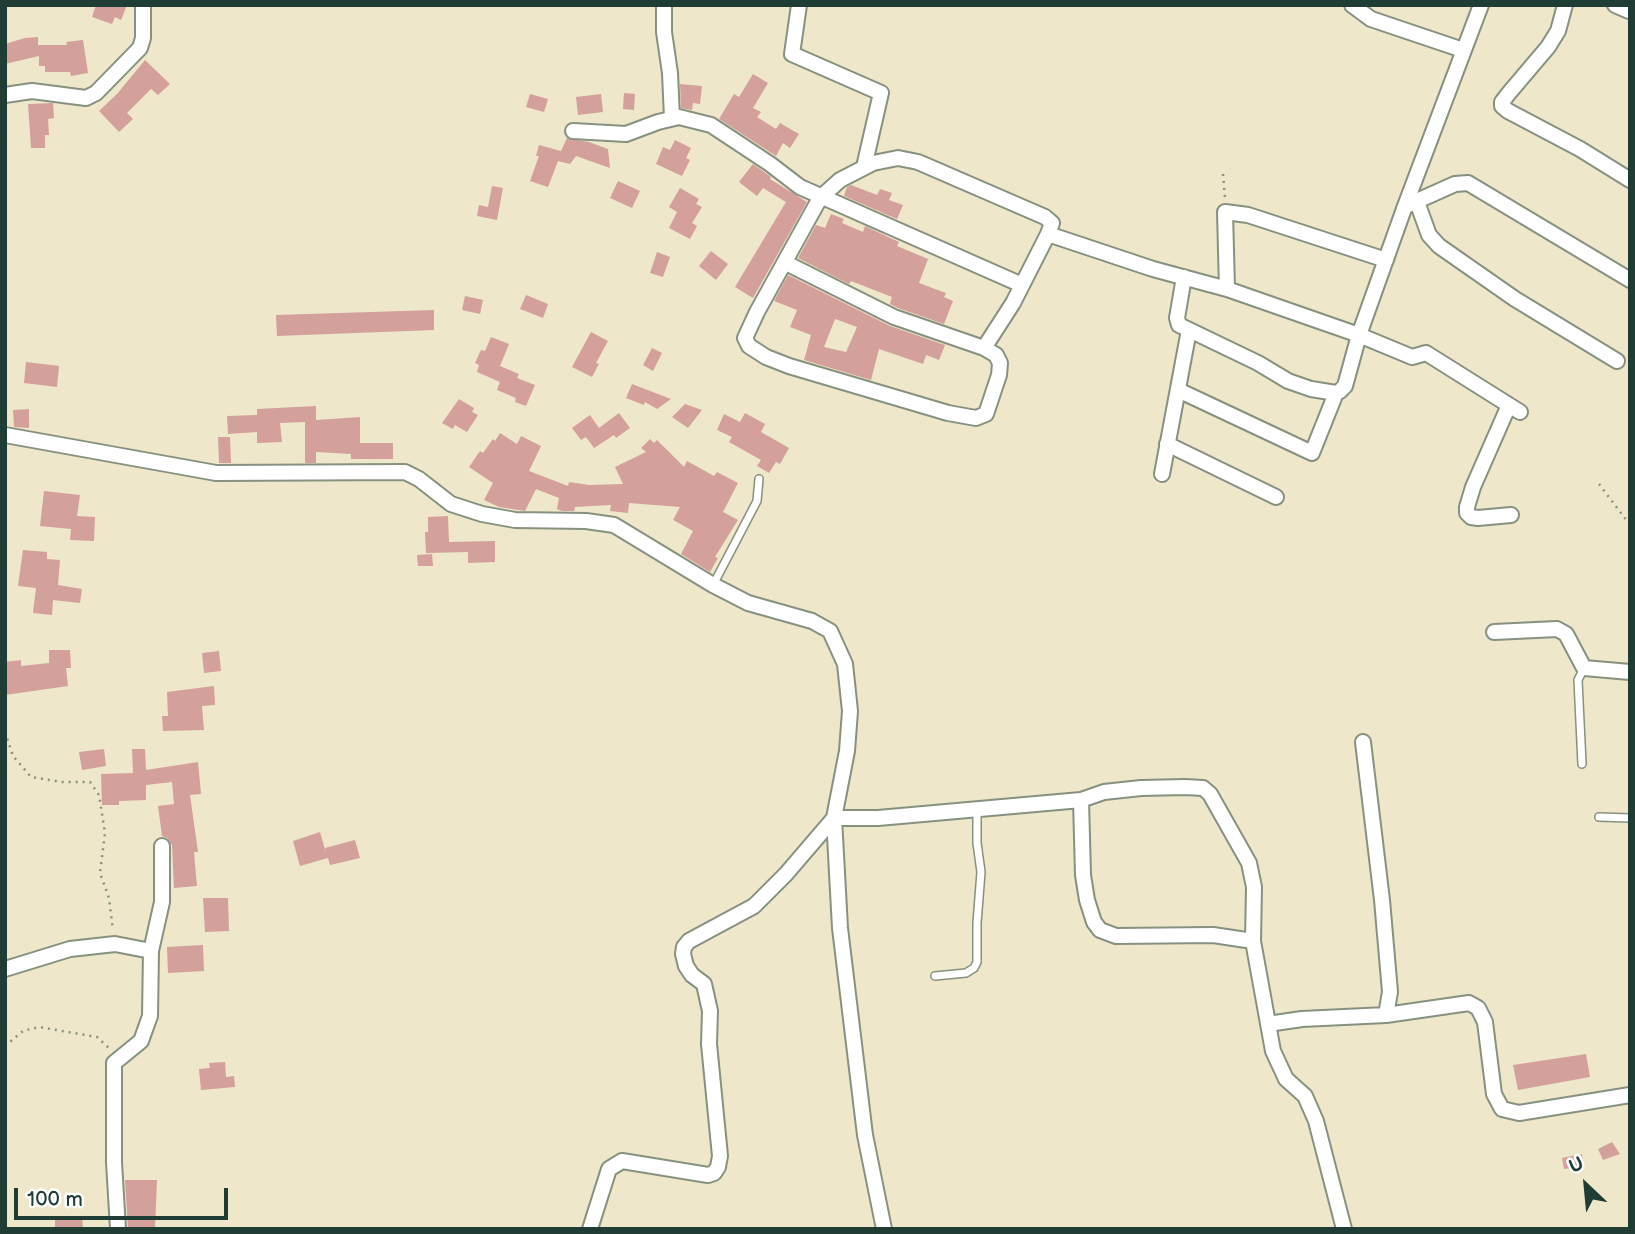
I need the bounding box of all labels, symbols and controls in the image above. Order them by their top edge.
north arrow [1551,1150,1621,1220]
text: U [1565,1152,1588,1179]
scale bar [18,1174,231,1218]
text: 100 m [27,1187,83,1212]

